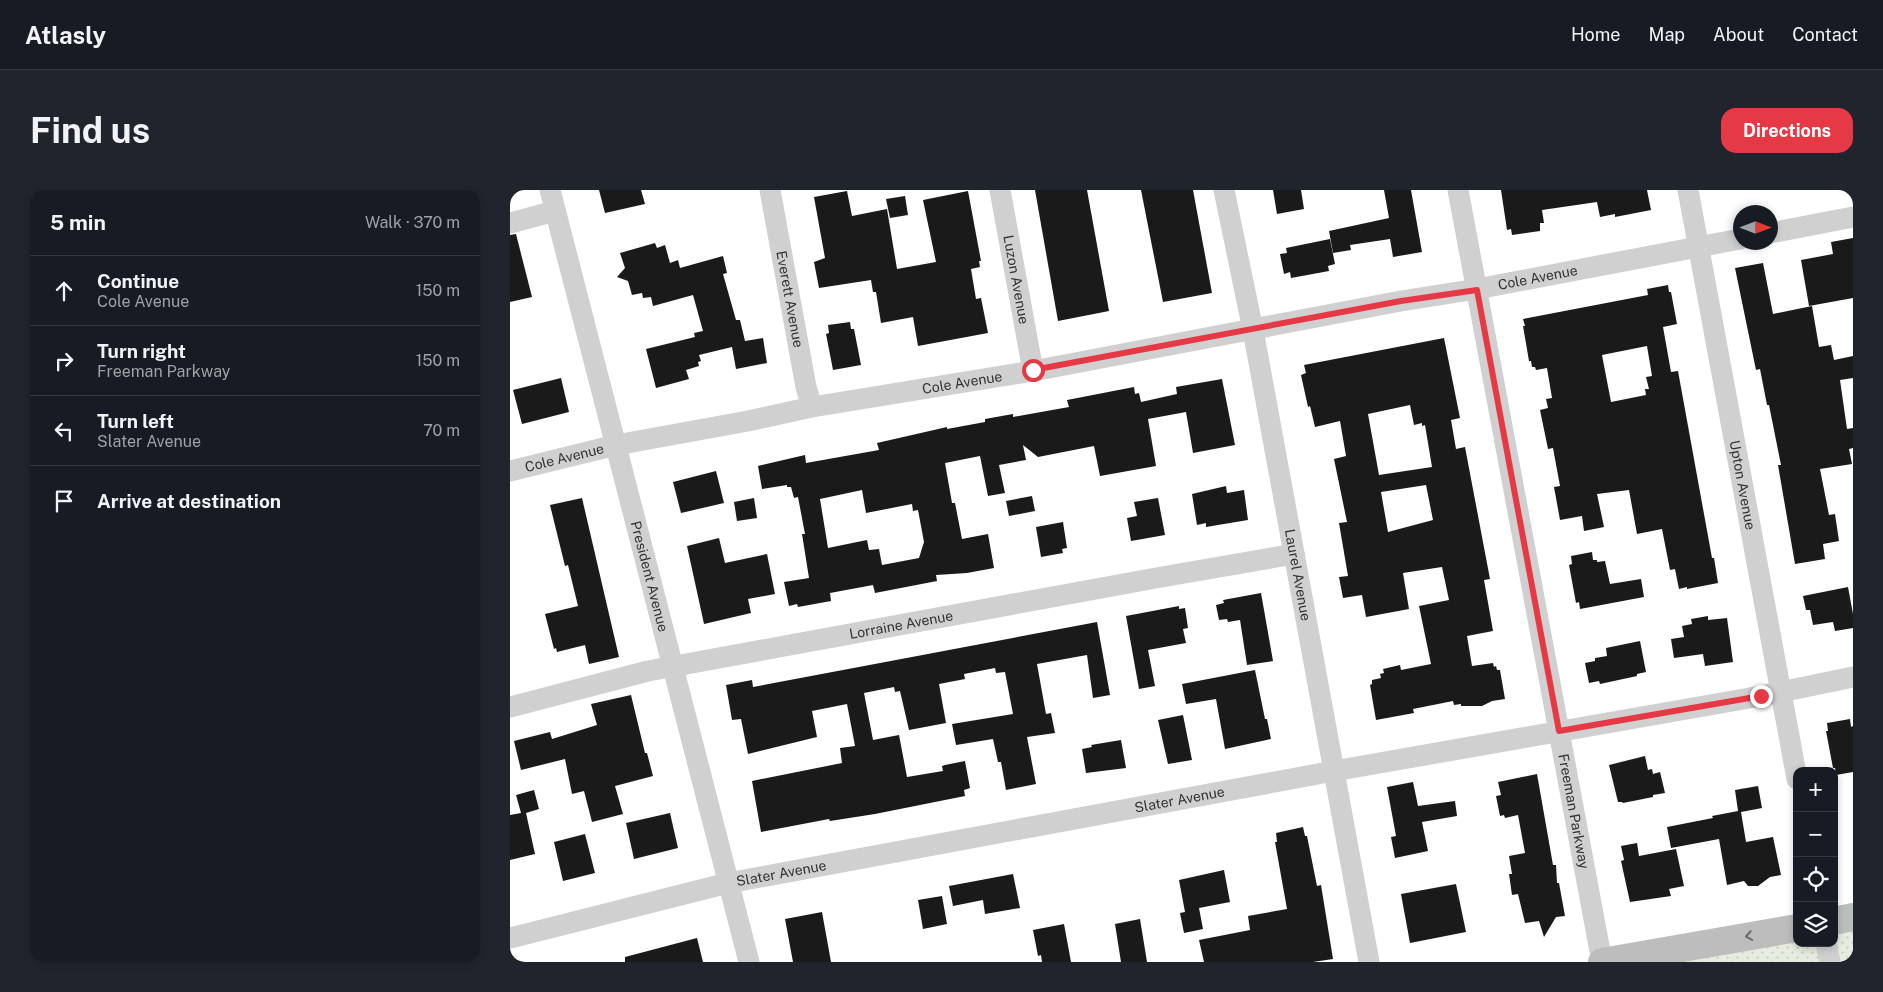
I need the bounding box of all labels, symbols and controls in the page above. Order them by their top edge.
text: Atlasly [25,21,106,49]
text: Home [1571,24,1621,45]
text: Map [1649,24,1685,45]
text: About [1713,24,1764,45]
text: Contact [1792,24,1858,45]
button: Directions [1721,108,1853,153]
text: Find us [30,110,150,151]
north arrow [1733,205,1778,250]
text: 5 min [50,210,106,235]
text: Walk · 370 m [365,213,460,232]
street label: Luzon Avenue [1000,234,1032,326]
street label: Everett Avenue [773,250,807,349]
street label: Cole Avenue [1496,262,1579,293]
text: Continue [97,270,179,292]
icon: ahead [50,277,78,305]
text: 150 m [416,281,460,300]
text: Cole Avenue [97,292,189,311]
text: Turn right [97,340,186,362]
icon: right [50,347,78,375]
text: 150 m [416,351,460,370]
route start [1022,359,1045,382]
text: Freeman Parkway [97,362,230,381]
street label: Cole Avenue [921,368,1003,397]
text: Turn left [97,410,174,432]
icon: left [50,417,78,445]
text: 70 m [423,421,460,440]
text: Slater Avenue [97,432,201,451]
street label: Upton Avenue [1726,439,1759,531]
street label: Cole Avenue [523,440,606,475]
icon: arrive [50,487,78,515]
text: Arrive at destination [97,490,281,512]
street label: President Avenue [628,519,672,634]
street label: Laurel Avenue [1282,528,1314,622]
street label: Lorraine Avenue [848,607,954,642]
route end [1750,685,1773,708]
street label: Freeman Parkway [1555,752,1593,871]
map controls [1793,767,1838,947]
button: + [1793,767,1838,812]
street label: Slater Avenue [1133,783,1226,816]
button: − [1793,812,1838,857]
street label: Slater Avenue [735,857,828,889]
button: locate [1793,857,1838,902]
button: layers [1793,902,1838,947]
one-way arrow [1744,931,1753,941]

